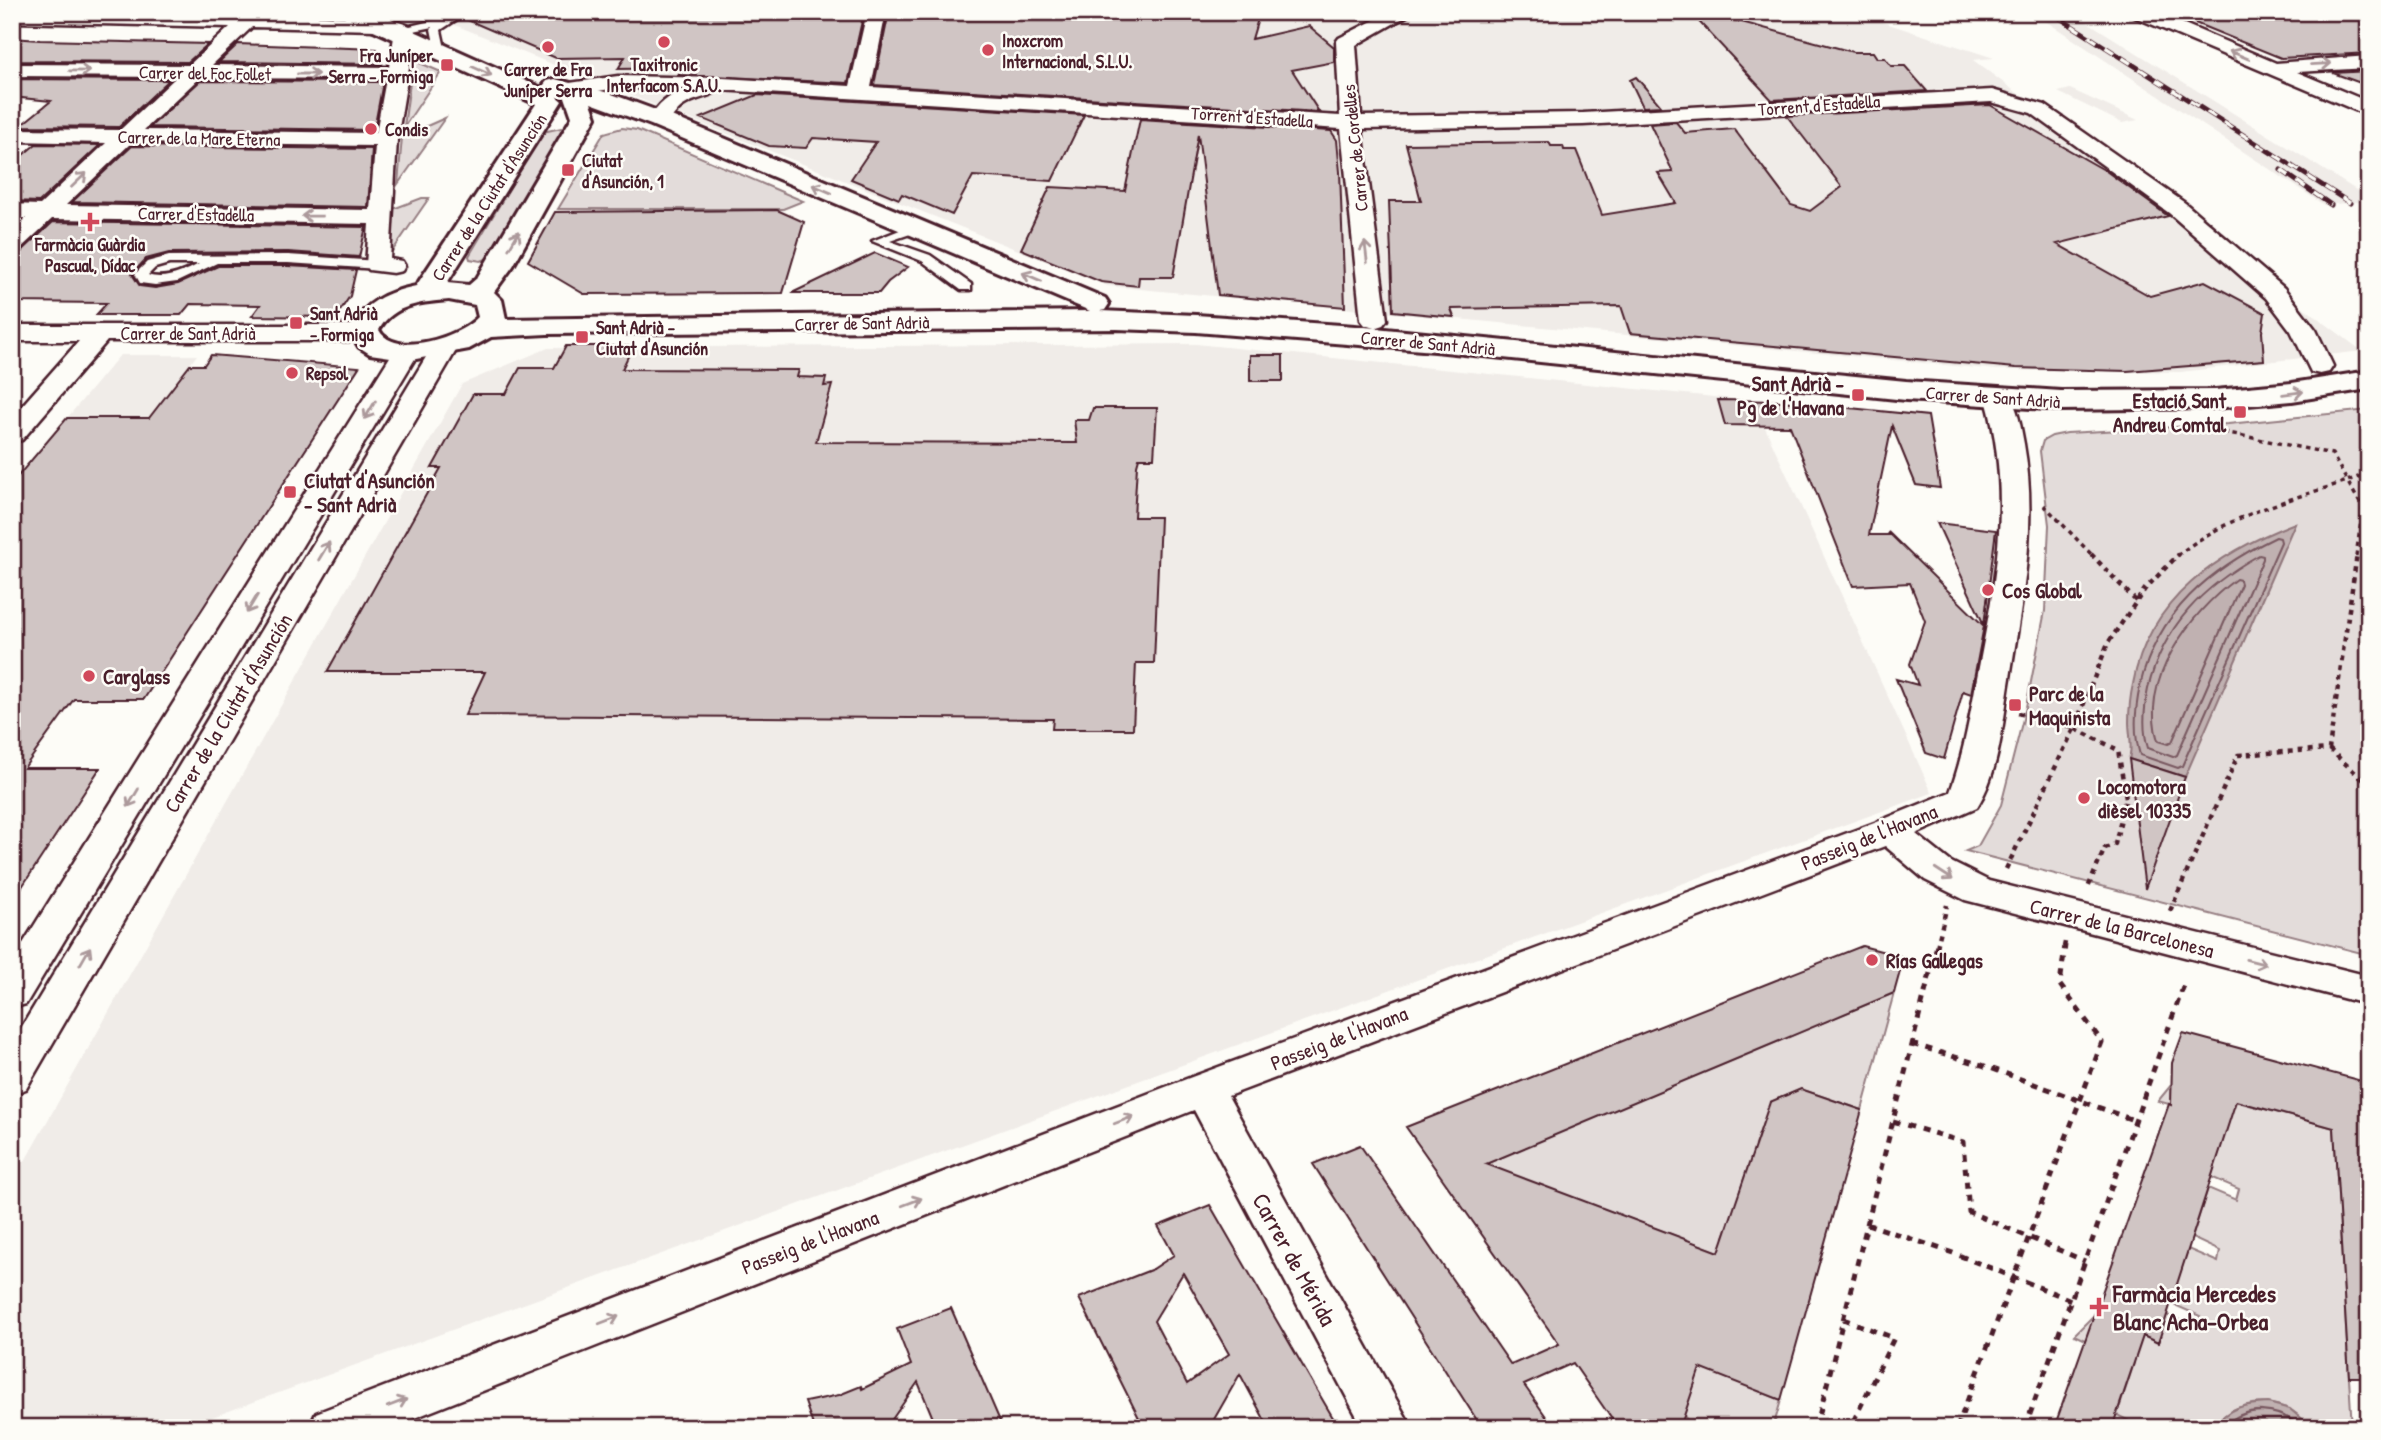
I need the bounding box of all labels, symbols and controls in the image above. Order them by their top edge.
place label: Inoxcrom Internacional, S.L.U. [1002,28,1132,74]
marker: Taxitronic Interfacom S.A.U. [656,34,672,50]
marker: Carrer de Fra Juníper Serra [540,39,556,55]
marker: Inoxcrom Internacional, S.L.U. [980,42,996,58]
place label: Fra Juníper Serra - Formiga [329,43,434,90]
one-way arrow [2228,47,2250,60]
place label: Taxitronic Interfacom S.A.U. [606,52,722,98]
marker: Fra Juníper Serra - Formiga [439,57,455,73]
place label: Carrer de Fra Juníper Serra [504,57,593,104]
one-way arrow [2309,58,2332,71]
street label: Carrer del Foc Follet [139,59,272,87]
one-way arrow [69,64,92,78]
one-way arrow [471,65,492,78]
one-way arrow [296,67,319,81]
street label: Carrer de Cordelles [1336,83,1374,213]
street label: Torrent d'Estadella [1757,88,1881,122]
street label: Torrent d'Estadella [1190,100,1314,134]
street label: Carrer de la Ciutat d'Asunción [425,108,553,286]
place label: Condis [385,117,428,142]
marker: Condis [363,121,379,137]
street label: Carrer de la Mare Eterna [117,124,281,152]
place label: Ciutat d'Asunción, 1 [582,148,664,194]
marker: Ciutat d'Asunción, 1 [560,162,576,178]
one-way arrow [70,171,87,188]
one-way arrow [812,182,834,195]
street label: Carrer d'Estadella [138,200,254,228]
one-way arrow [301,209,324,222]
marker: Farmàcia Guàrdia Pascual, Dídac [82,214,98,230]
one-way arrow [507,230,521,250]
place label: Farmàcia Guàrdia Pascual, Dídac [34,232,146,278]
one-way arrow [1360,241,1373,264]
one-way arrow [1022,270,1043,283]
place label: Sant Adrià - Formiga [310,301,379,348]
street label: Carrer de Sant Adrià [794,309,930,337]
marker: Sant Adrià - Formiga [288,315,304,331]
place label: Sant Adrià - Ciutat d'Asunción [596,315,708,361]
street label: Carrer de Sant Adrià [121,321,255,346]
street label: Carrer de Sant Adrià [1360,325,1496,361]
marker: Sant Adrià - Ciutat d'Asunción [574,329,590,345]
place label: Repsol [306,361,349,387]
marker: Repsol [284,365,300,381]
place label: Sant Adrià - Pg de l'Havana [1737,369,1845,423]
street label: Carrer de Sant Adrià [1925,380,2061,414]
place label: Estació Sant Andreu Comtal [2113,386,2227,439]
one-way arrow [2281,386,2304,399]
marker: Sant Adrià - Pg de l'Havana [1850,387,1866,403]
one-way arrow [363,399,377,419]
marker: Estació Sant Andreu Comtal [2232,404,2248,420]
place label: Ciutat d'Asunción - Sant Adrià [304,466,435,519]
marker: Ciutat d'Asunción - Sant Adrià [282,484,298,500]
one-way arrow [317,542,331,562]
place label: Cos Global [2002,576,2082,605]
marker: Cos Global [1980,582,1996,598]
one-way arrow [244,593,258,613]
street label: Carrer de la Ciutat d'Asunción [157,608,299,818]
place label: Carglass [103,662,170,692]
marker: Carglass [81,668,97,684]
place label: Parc de la Maquinista [2029,679,2111,733]
marker: Parc de la Maquinista [2007,697,2023,713]
place label: Locomotora dièsel 10335 [2098,772,2191,825]
one-way arrow [125,787,139,807]
marker: Locomotora dièsel 10335 [2076,790,2092,806]
street label: Passeig de l'Havana [1797,796,1941,878]
one-way arrow [1933,867,1953,881]
street label: Carrer de la Barcelonesa [2027,891,2217,965]
one-way arrow [78,946,92,966]
place label: Rías Gallegas [1886,946,1983,976]
marker: Rías Gallegas [1864,952,1880,968]
one-way arrow [2244,956,2267,969]
street label: Passeig de l'Havana [1266,999,1412,1077]
one-way arrow [1113,1112,1135,1125]
street label: Carrer de Mérida [1245,1187,1345,1331]
one-way arrow [901,1195,923,1208]
street label: Passeig de l'Havana [737,1203,883,1281]
place label: Farmàcia Mercedes Blanc Acha-Orbea [2112,1277,2276,1337]
marker: Farmàcia Mercedes Blanc Acha-Orbea [2091,1299,2107,1315]
one-way arrow [597,1313,619,1326]
one-way arrow [385,1395,407,1408]

